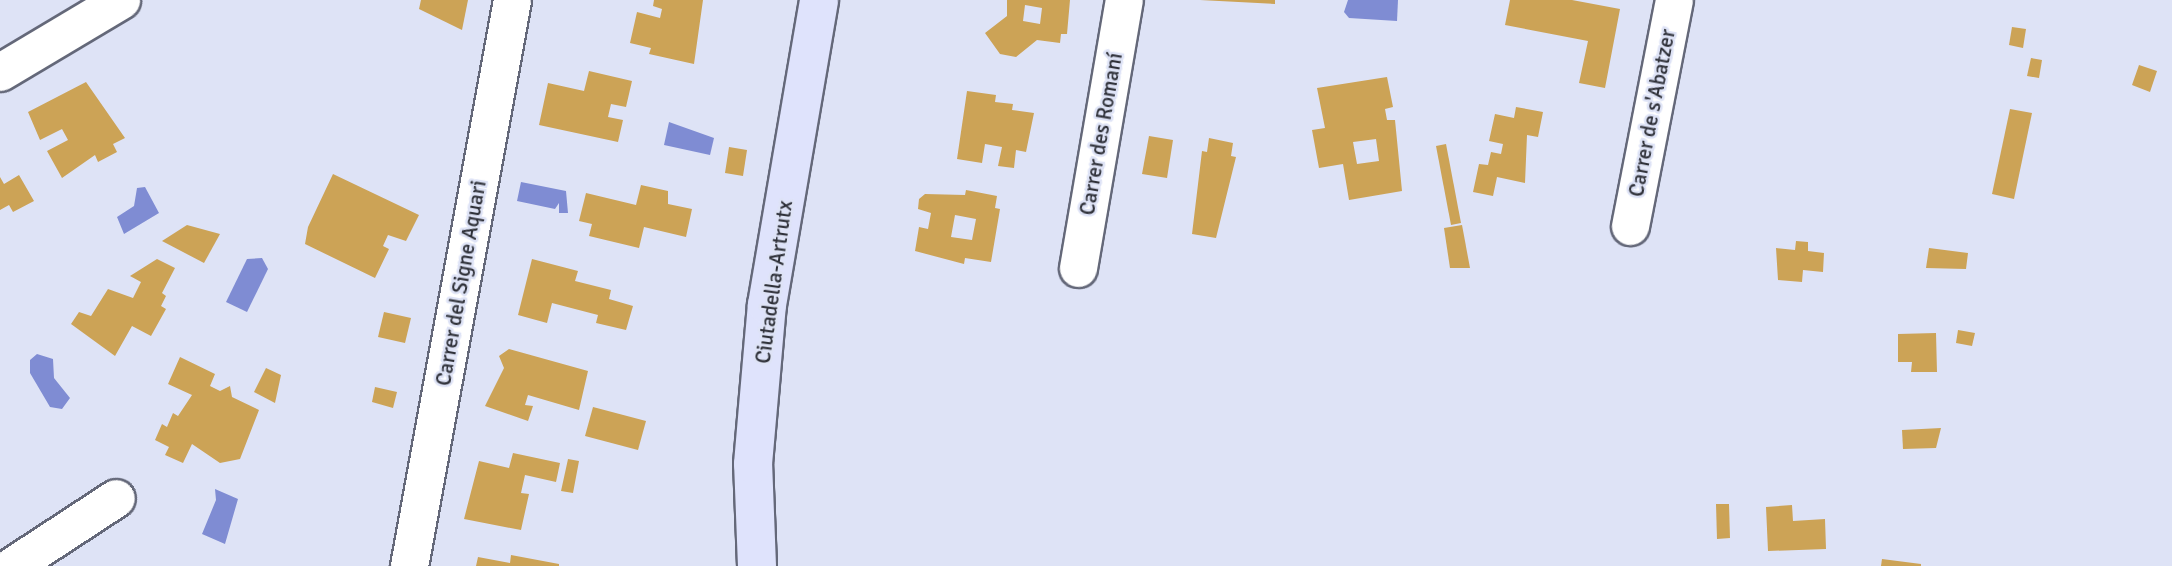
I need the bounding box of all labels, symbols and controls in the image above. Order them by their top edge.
street label: Carrer de s'Abatzer [1623,27,1681,199]
street label: Carrer des Romaní [1074,51,1128,217]
street label: Carrer del Signe Aquari [431,178,491,388]
street label: Ciutadella-Artrutx [750,199,798,365]

